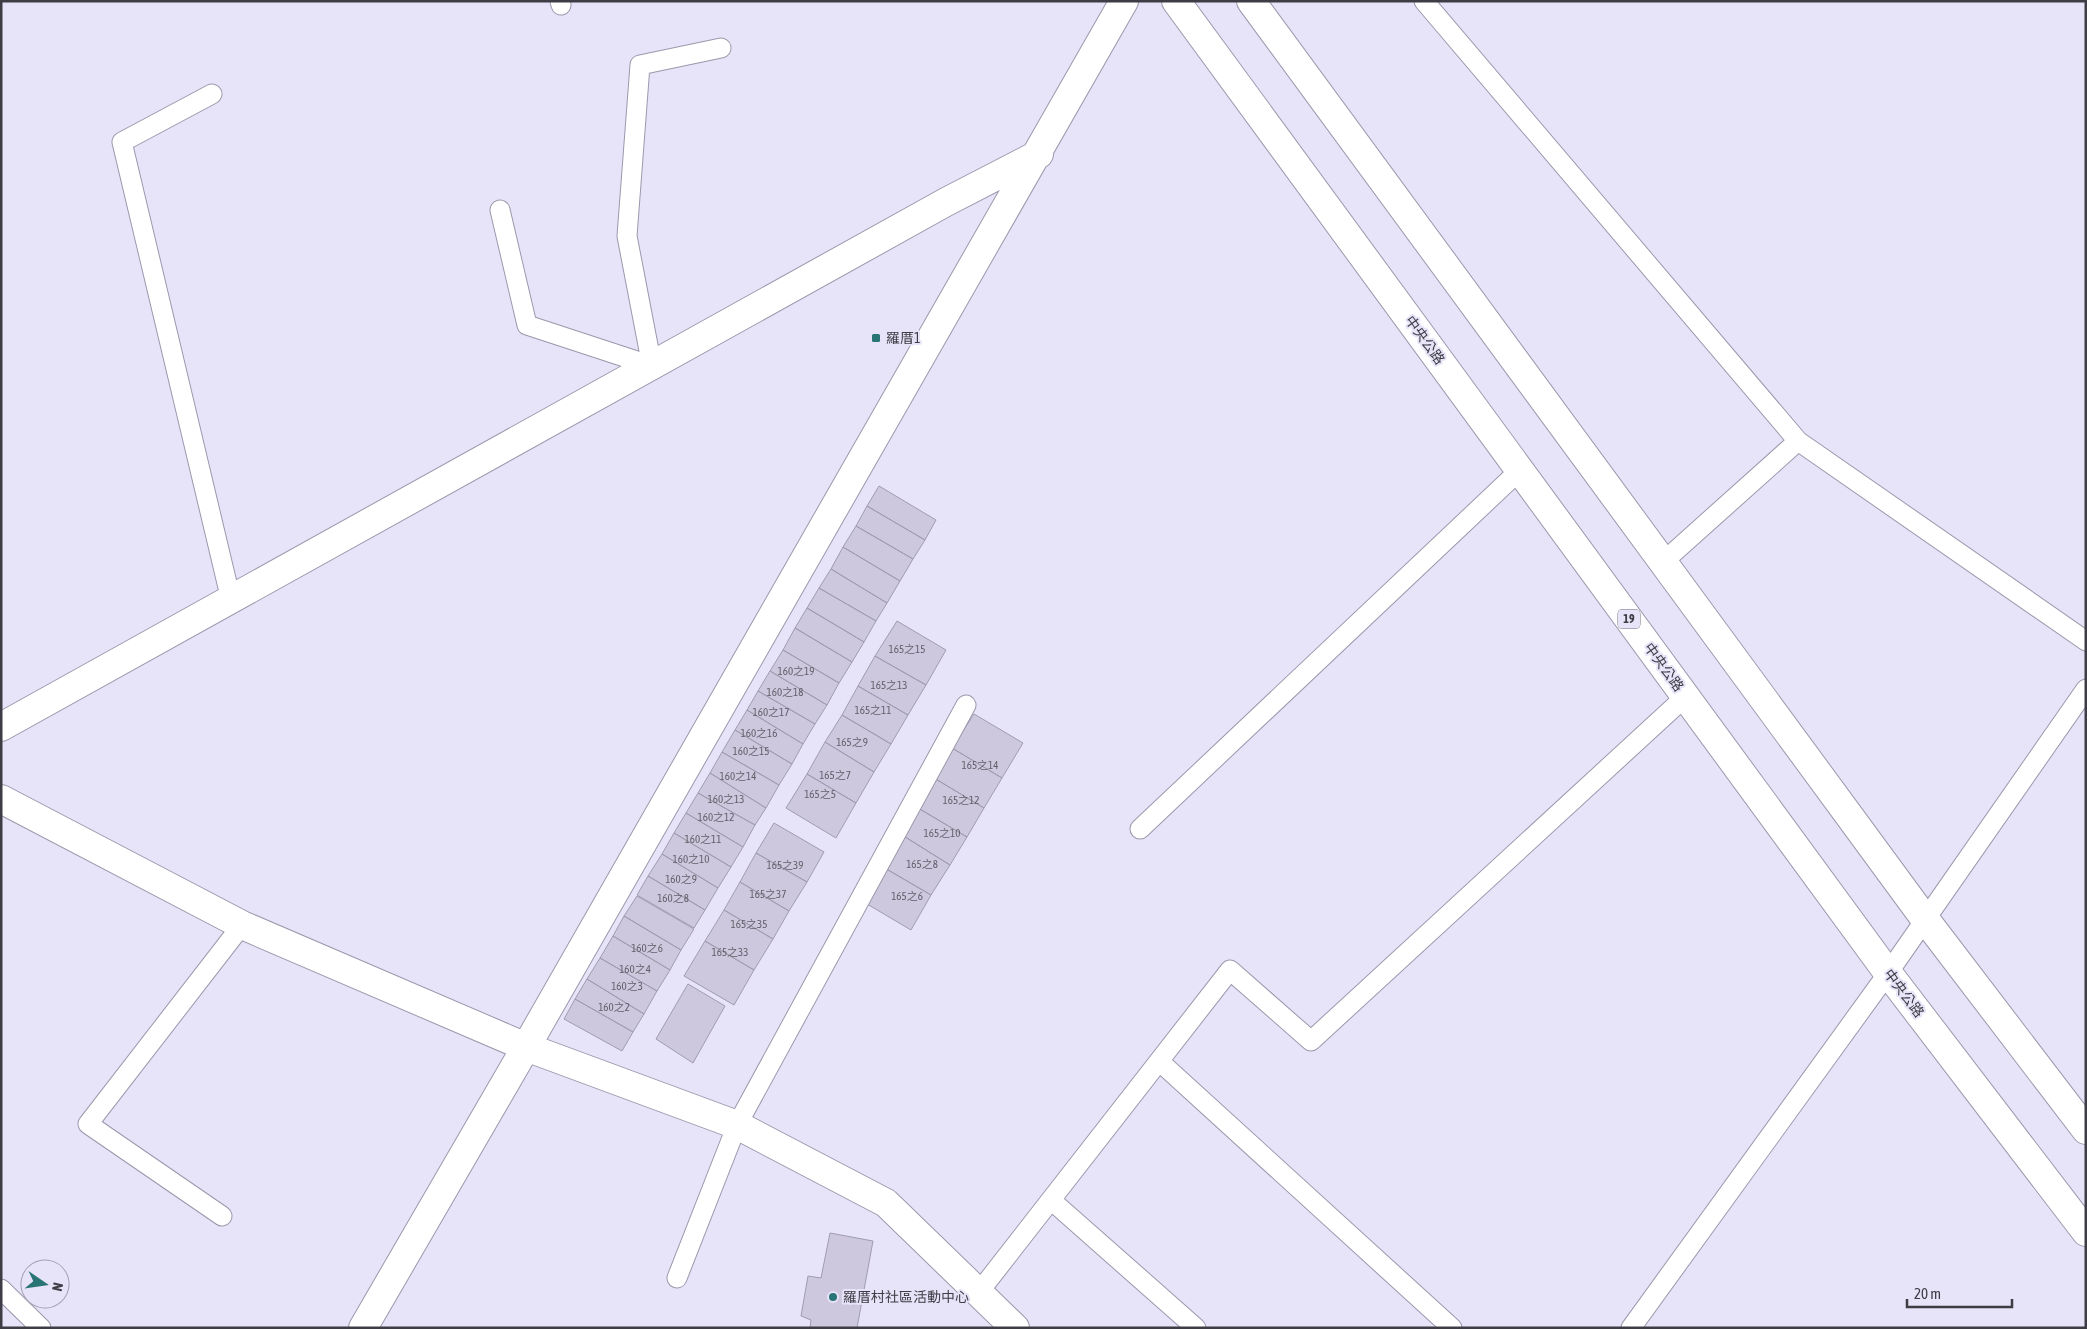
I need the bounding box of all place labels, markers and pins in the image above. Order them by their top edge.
place label: 羅厝1 [886,330,921,346]
marker: 羅厝1 [870,332,882,344]
place label: 羅厝村社區活動中心 [843,1289,969,1305]
marker: 羅厝村社區活動中心 [827,1291,839,1303]

